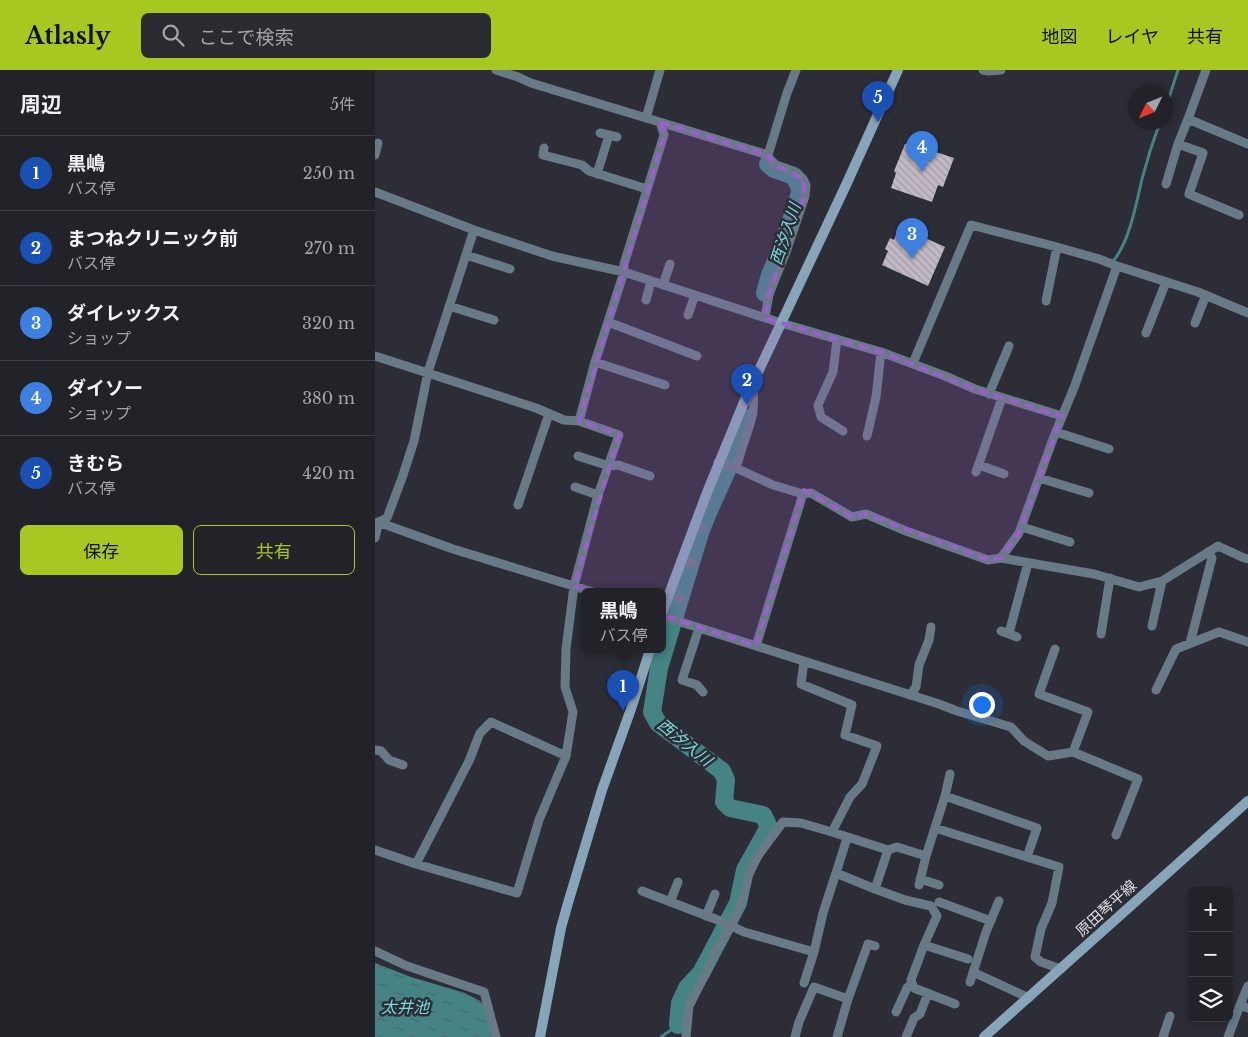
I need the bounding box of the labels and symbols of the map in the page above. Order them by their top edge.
pin: 5 [862,81,894,122]
north arrow [1128,85,1173,130]
pin: 4 [906,131,938,172]
water label: 西汐入川 [766,199,805,268]
pin: 3 [896,218,928,259]
pin: 2 [731,364,763,405]
pin: 1 [607,670,639,711]
your location [969,692,995,718]
water label: 西汐入川 [654,714,718,771]
street label: 原田琴平線 [1072,876,1140,940]
water label: 太井池 [381,997,431,1017]

